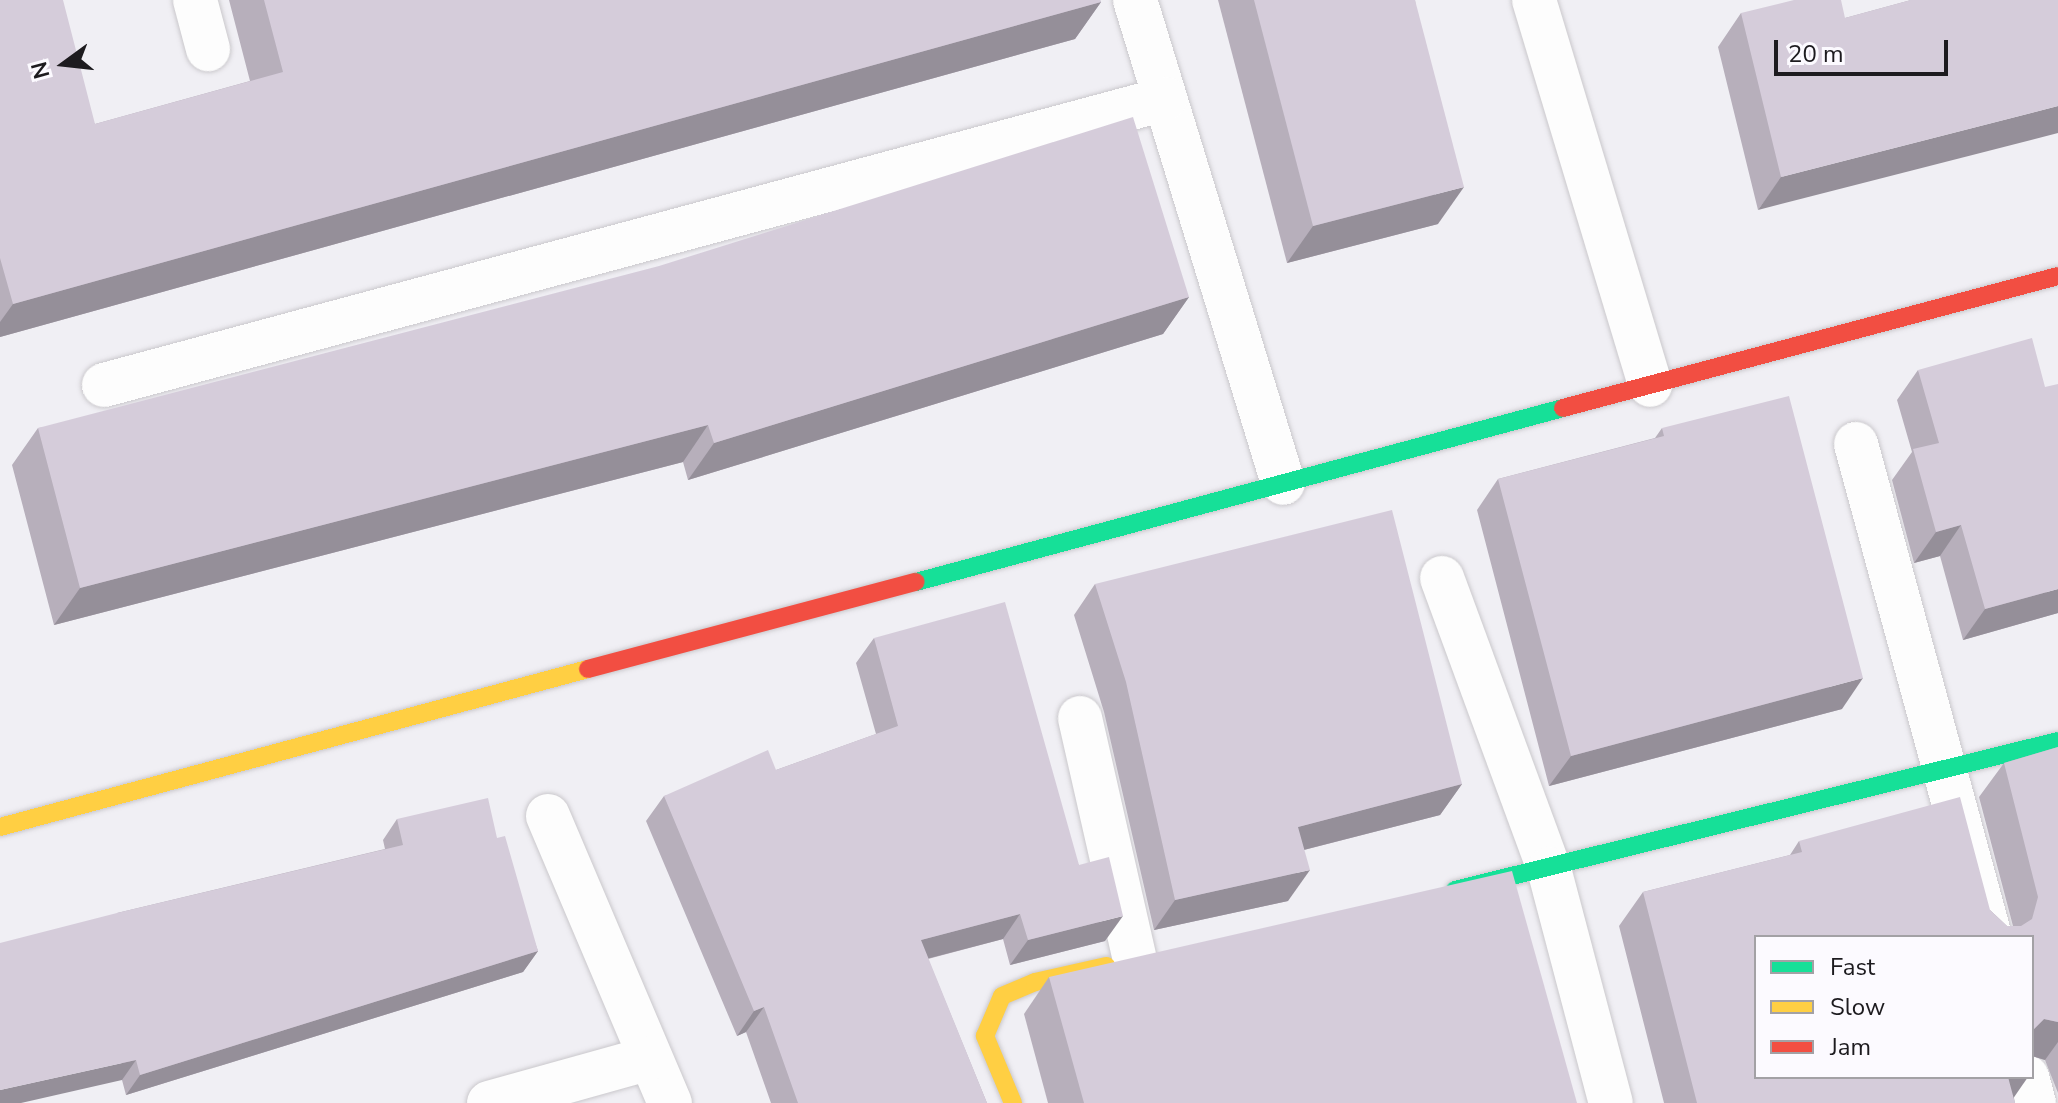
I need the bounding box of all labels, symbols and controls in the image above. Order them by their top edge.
north arrow [24,24,104,104]
scale bar [1778,24,1952,74]
text: 20 m [1788,38,1844,70]
text: N [24,58,57,82]
legend [1754,935,2034,1079]
text: Fast [1830,951,1875,983]
text: Slow [1830,991,1885,1023]
text: Jam [1830,1031,1871,1063]

